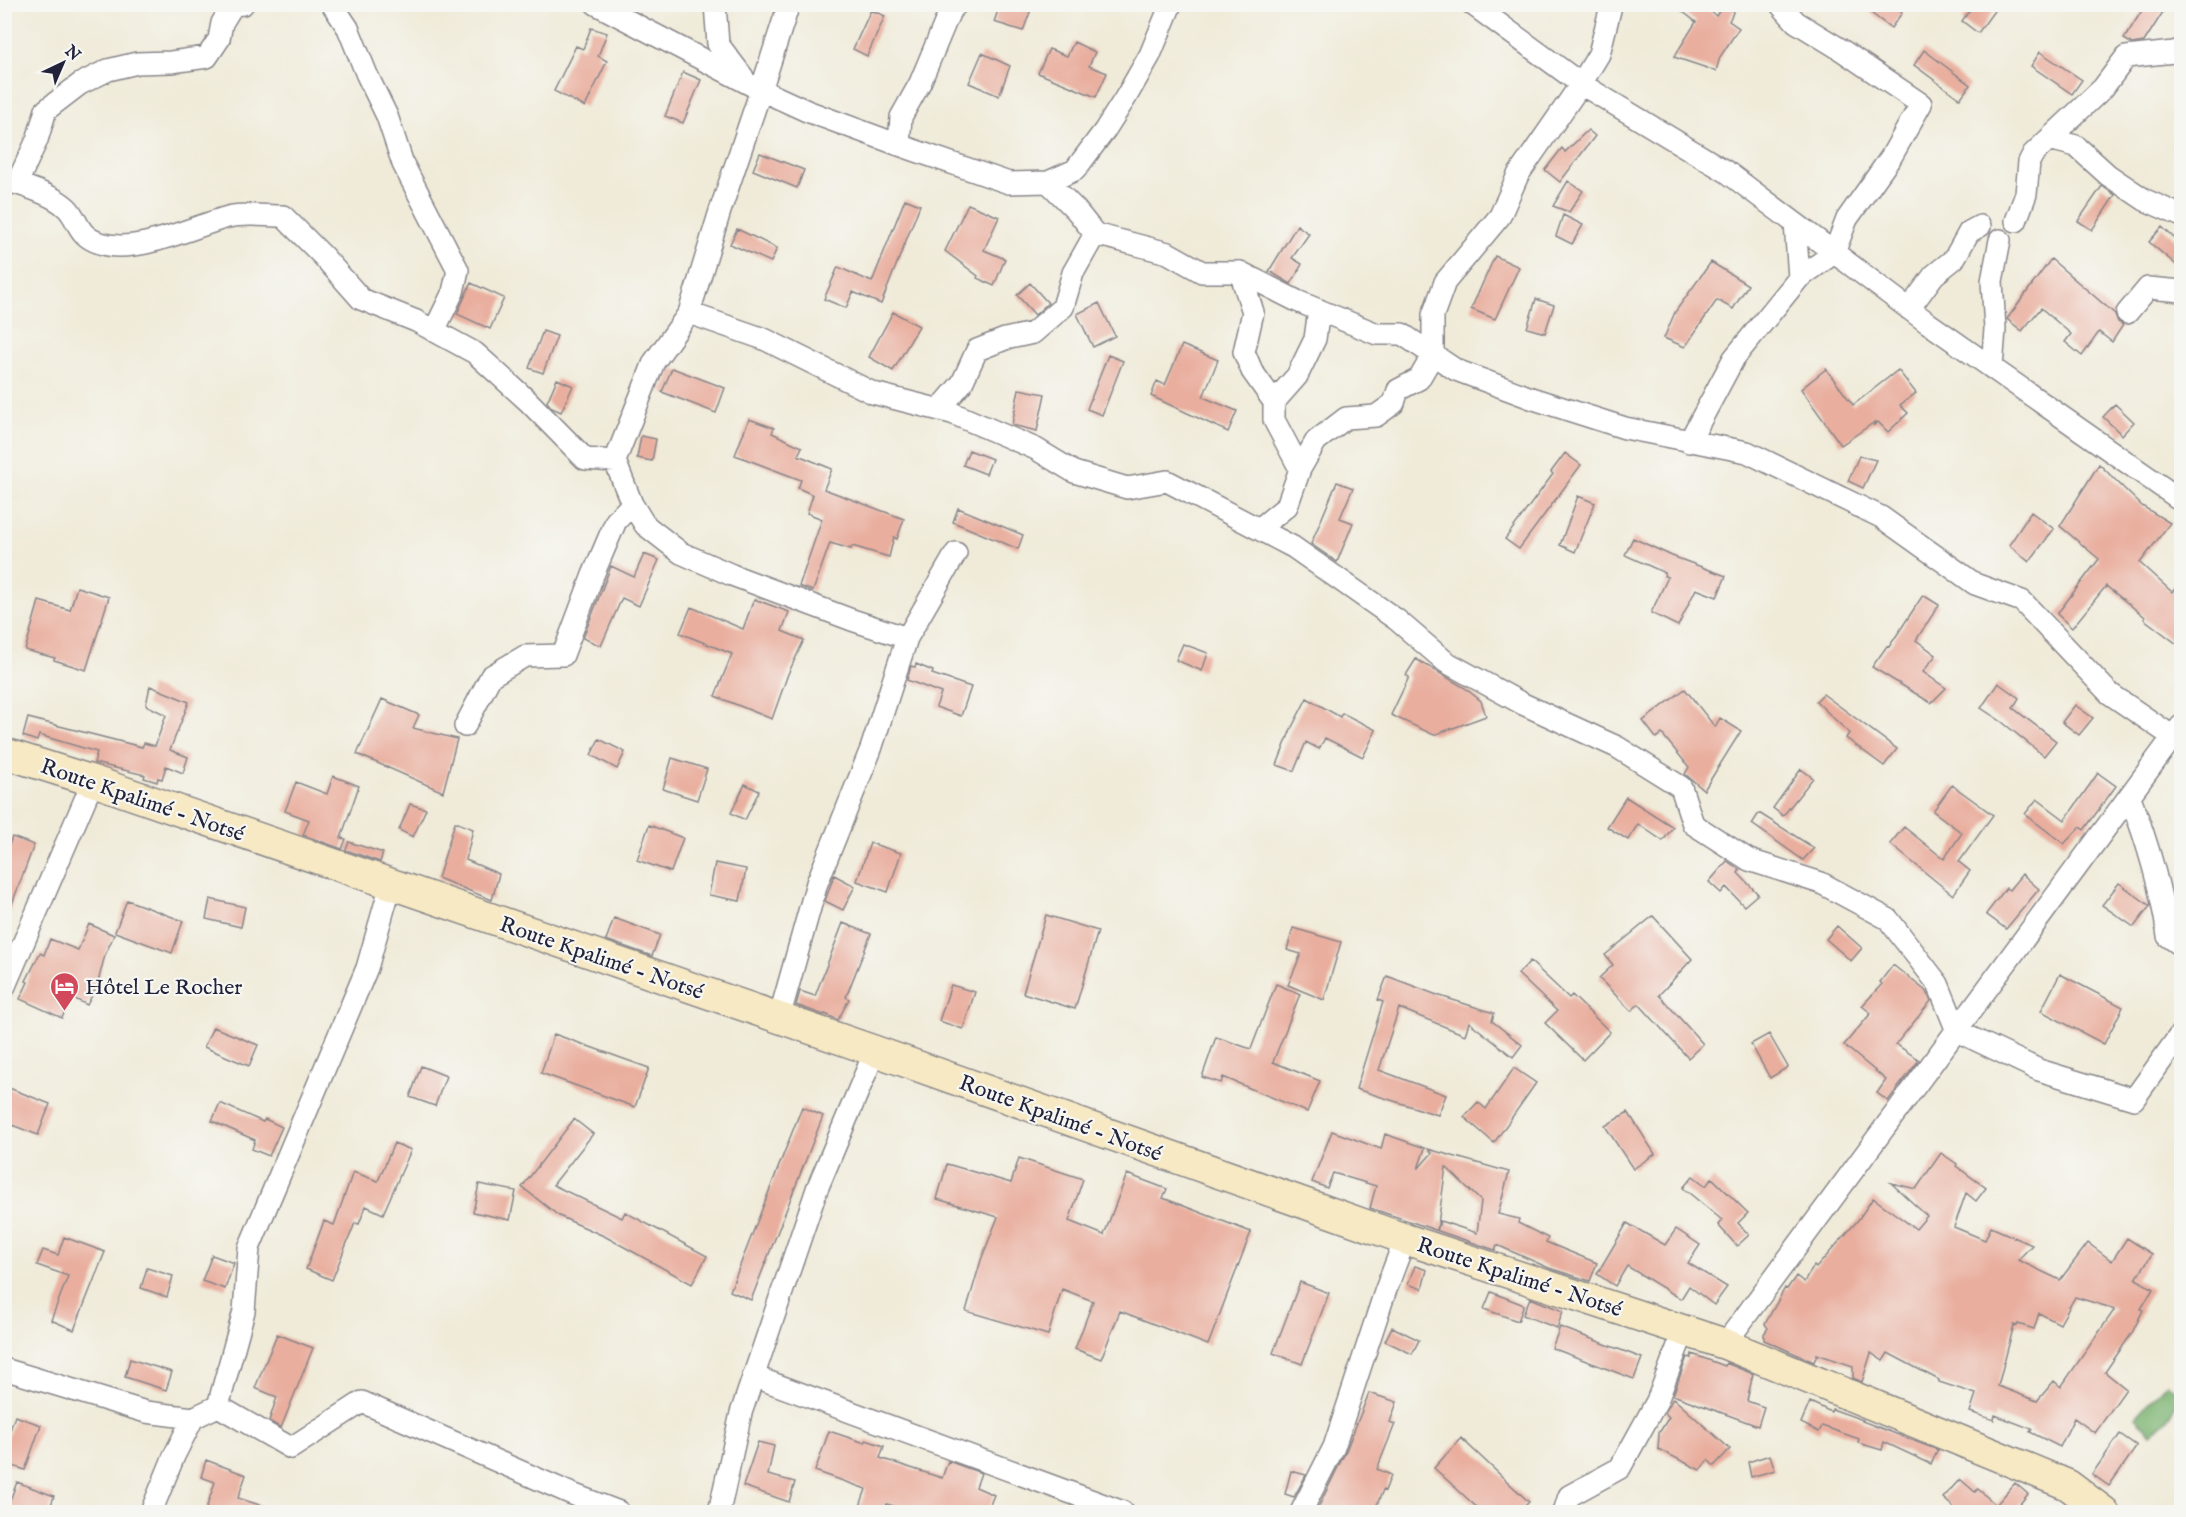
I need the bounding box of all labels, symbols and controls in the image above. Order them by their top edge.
north arrow [33,33,93,93]
text: N [59,41,84,66]
street label: Route Kpalimé - Notsé [37,753,248,849]
street label: Route Kpalimé - Notsé [496,911,707,1007]
hotel icon: Hôtel Le Rocher [48,970,80,1012]
place label: Hôtel Le Rocher [85,974,242,1002]
street label: Route Kpalimé - Notsé [955,1069,1166,1169]
street label: Route Kpalimé - Notsé [1413,1232,1625,1324]

